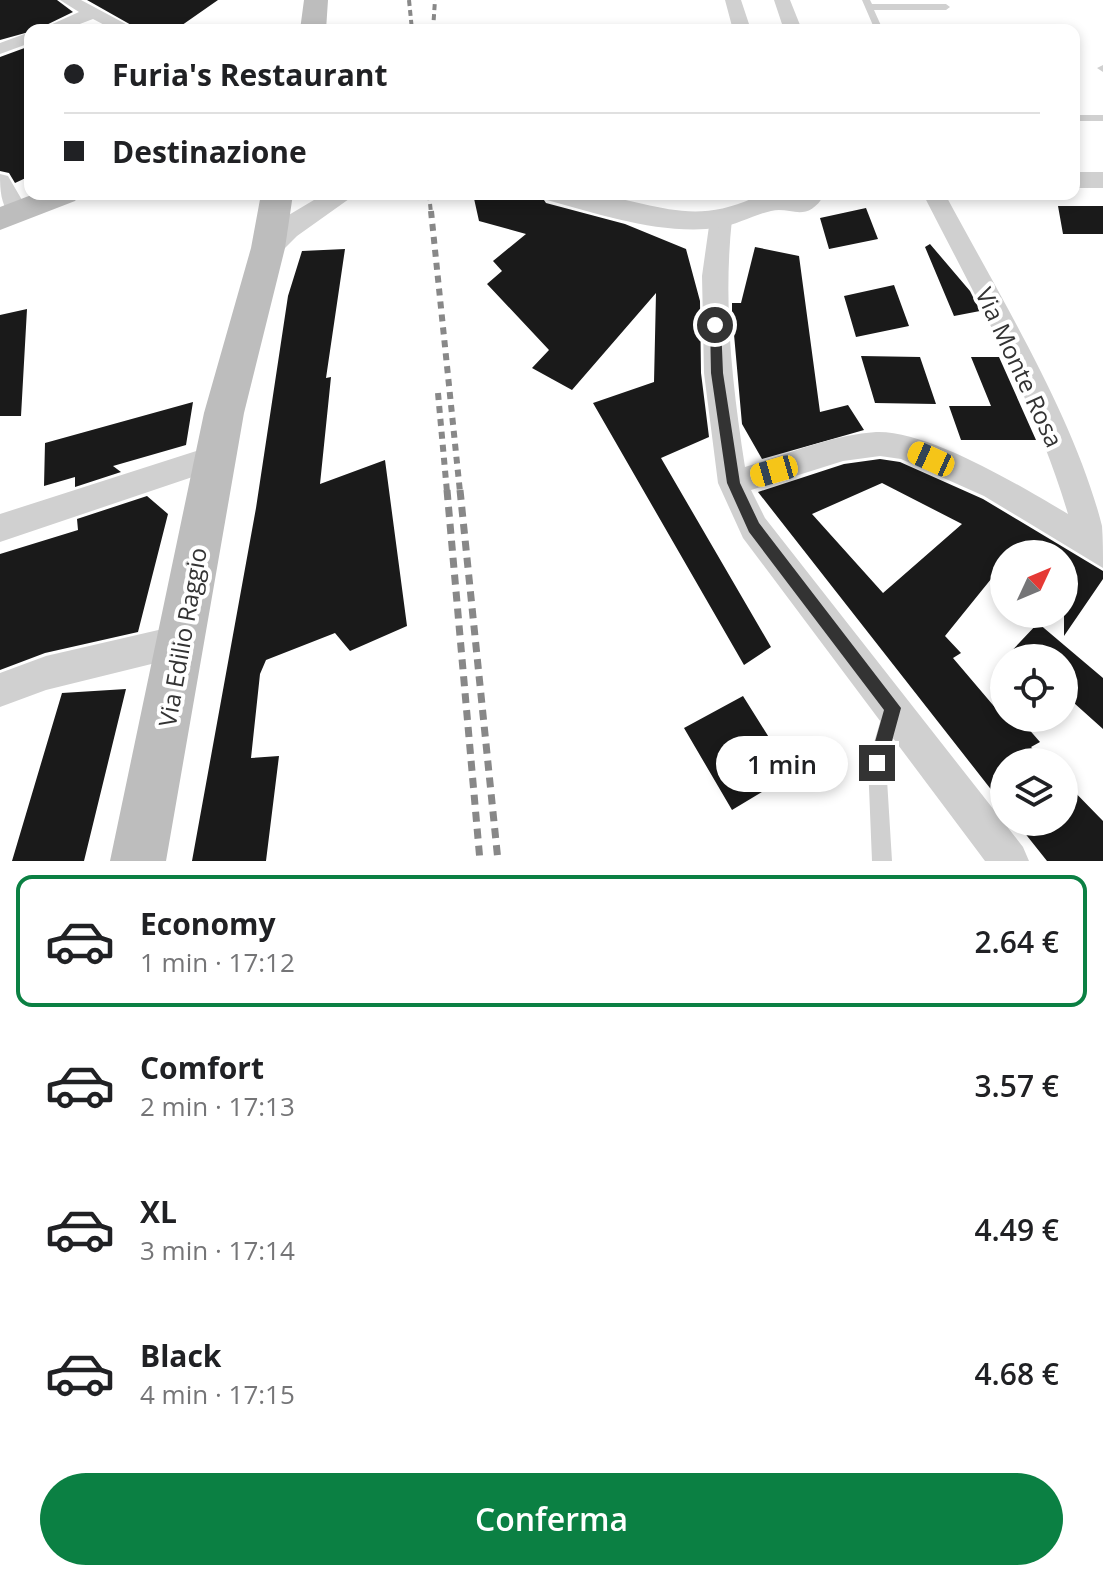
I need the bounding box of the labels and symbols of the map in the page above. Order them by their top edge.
street label: Via Monte Rosa [968,282,1072,452]
route start [697,307,733,343]
car [904,438,958,480]
car [748,453,800,489]
north arrow [990,540,1078,628]
street label: Via Edilio Raggio [150,545,214,729]
callout: 1 min [717,735,849,791]
route end [859,745,895,781]

